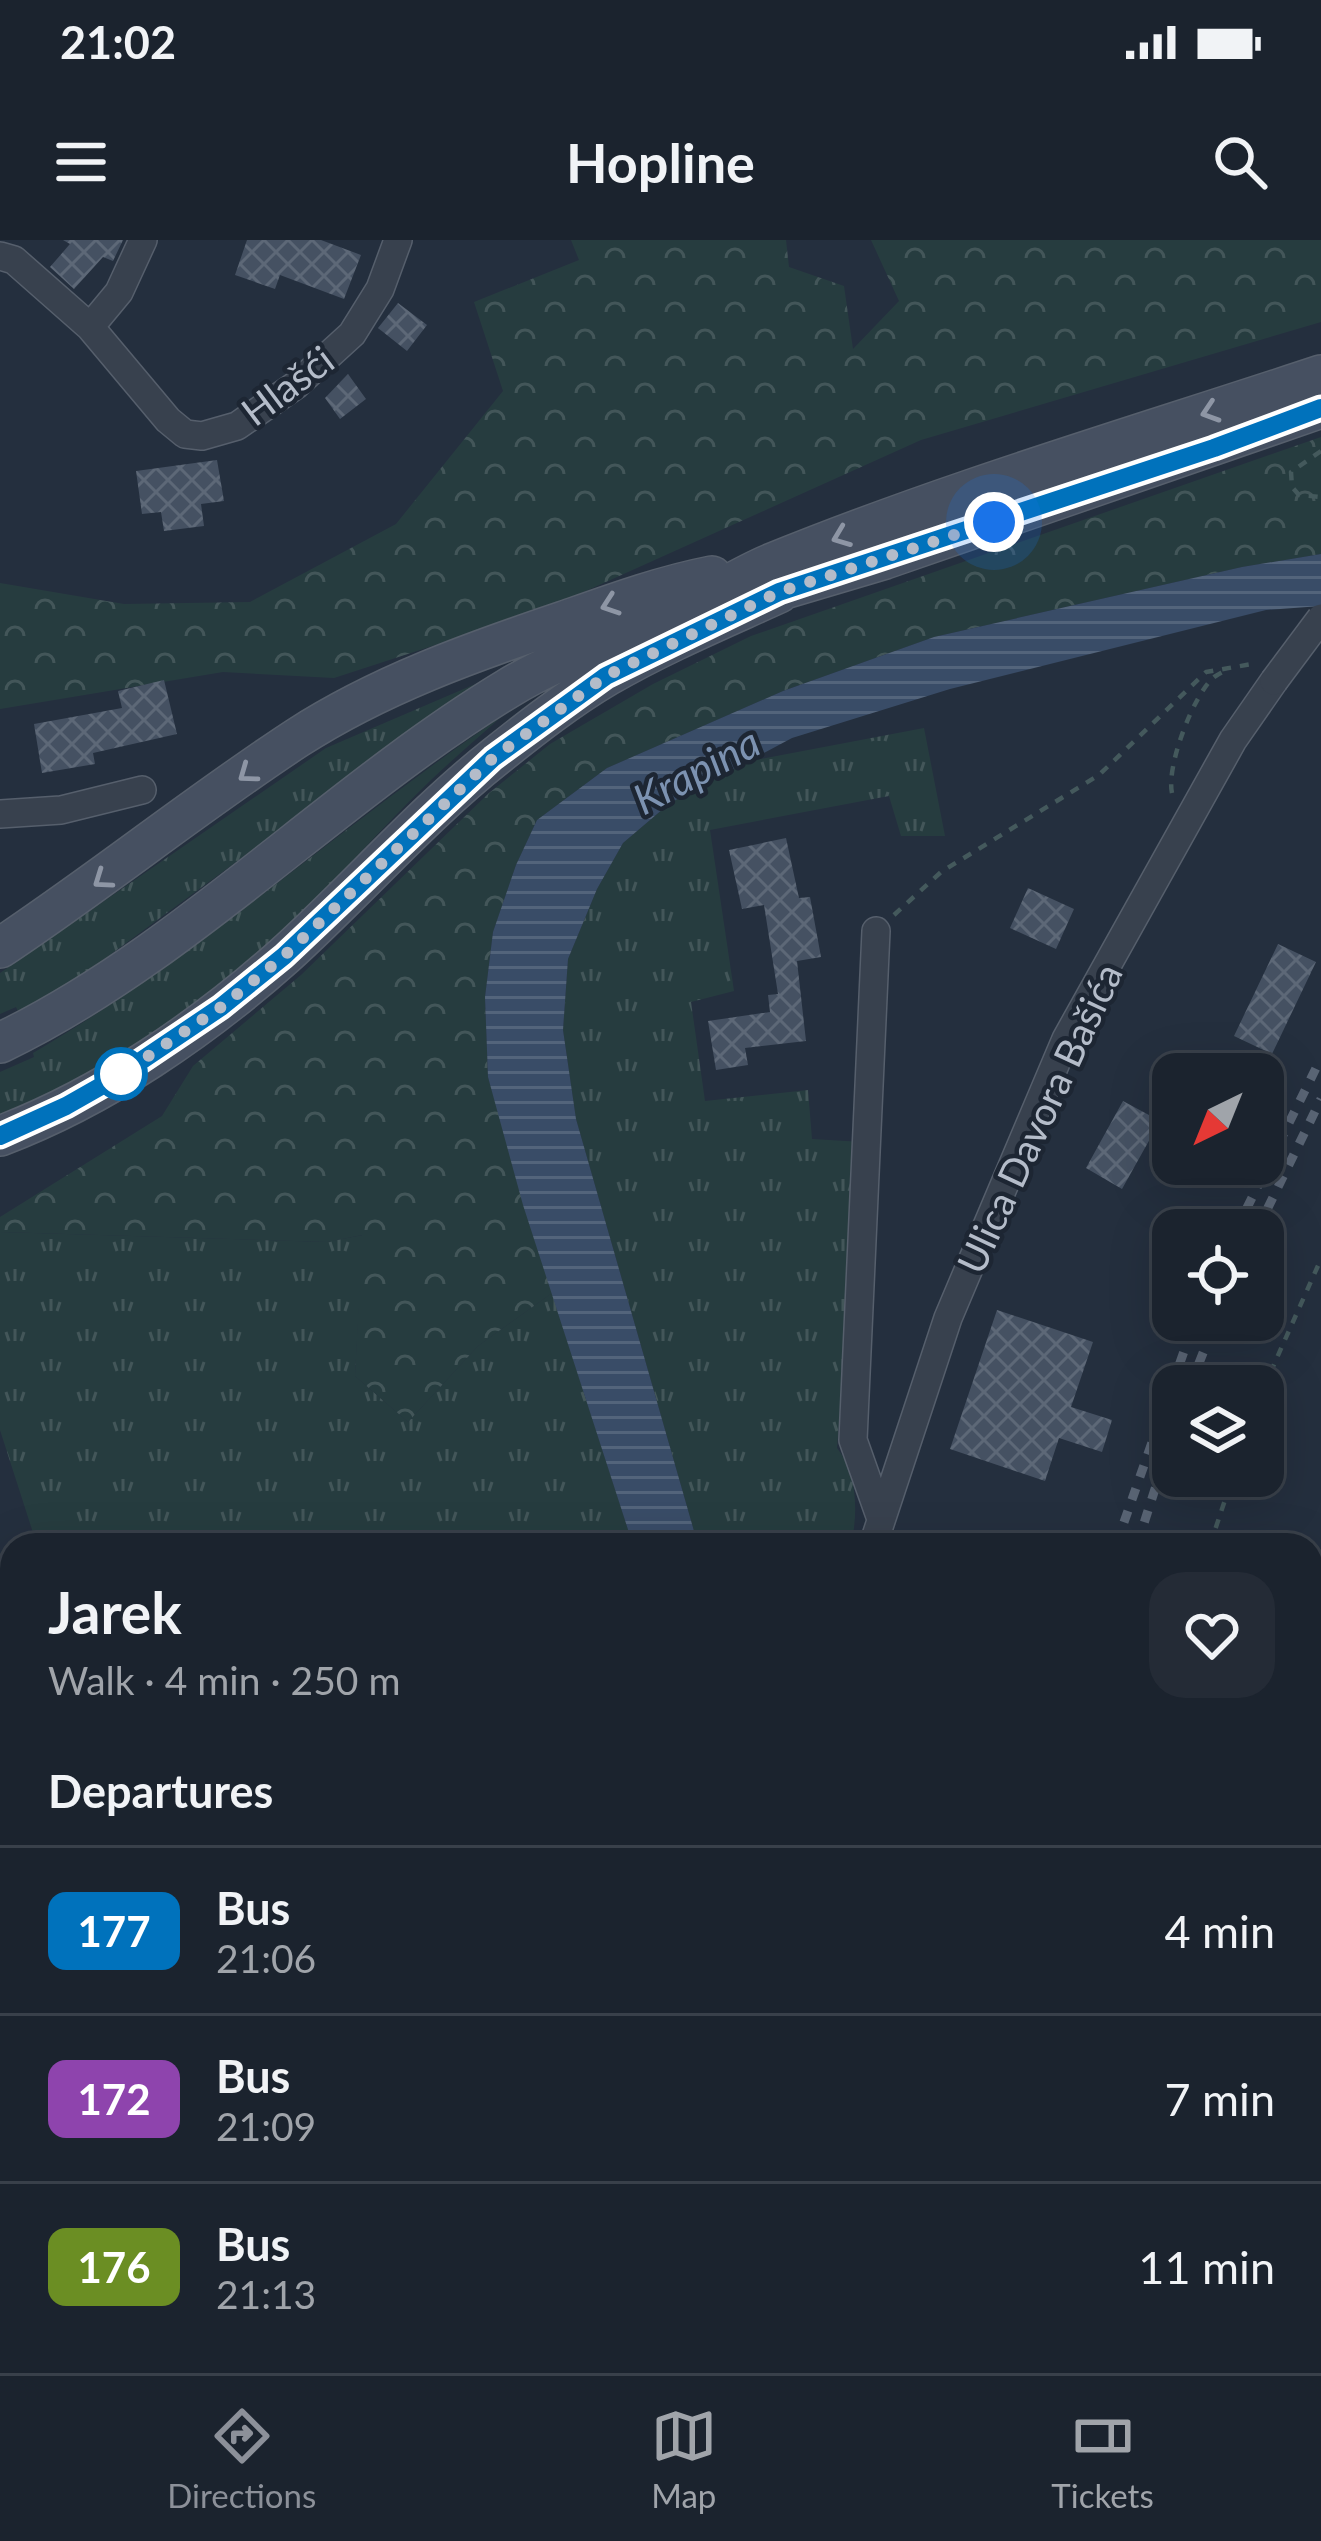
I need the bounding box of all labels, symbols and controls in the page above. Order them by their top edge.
text: 21:02 [60,15,176,69]
icon: menu [48,129,114,195]
icon: search [1207,129,1273,195]
text: Hopline [566,130,755,195]
street label: Hlašći [232,336,342,434]
one-way arrow [1200,397,1221,422]
your location [964,492,1024,552]
one-way arrow [831,523,852,548]
one-way arrow [601,591,622,615]
water label: Krapina [624,716,768,824]
one-way arrow [239,759,260,781]
one-way arrow [93,866,115,888]
street label: Ulica Davora Bašića [947,956,1131,1280]
unlabelled marker [96,1049,146,1099]
north arrow [1152,1053,1284,1185]
map controls [1152,1053,1284,1497]
button: locate [1152,1209,1284,1341]
button: layers [1152,1365,1284,1497]
button: heart [1149,1572,1275,1698]
text: Jarek [48,1578,182,1646]
text: Walk · 4 min · 250 m [48,1657,401,1703]
text: Departures [48,1764,273,1818]
text: Bus [216,1881,290,1935]
text: 4 min [1164,1904,1275,1958]
text: 177 [77,1906,151,1956]
text: 21:06 [216,1935,316,1981]
text: Bus [216,2049,290,2103]
text: 7 min [1164,2072,1275,2126]
text: 172 [77,2074,151,2124]
text: 21:09 [216,2103,316,2149]
text: Bus [216,2217,290,2271]
text: 11 min [1138,2240,1275,2294]
text: 176 [77,2242,151,2292]
text: 21:13 [216,2271,316,2317]
tab: Directions [167,2403,316,2515]
tab: Map [651,2403,717,2515]
tab: Tickets [1051,2403,1154,2515]

